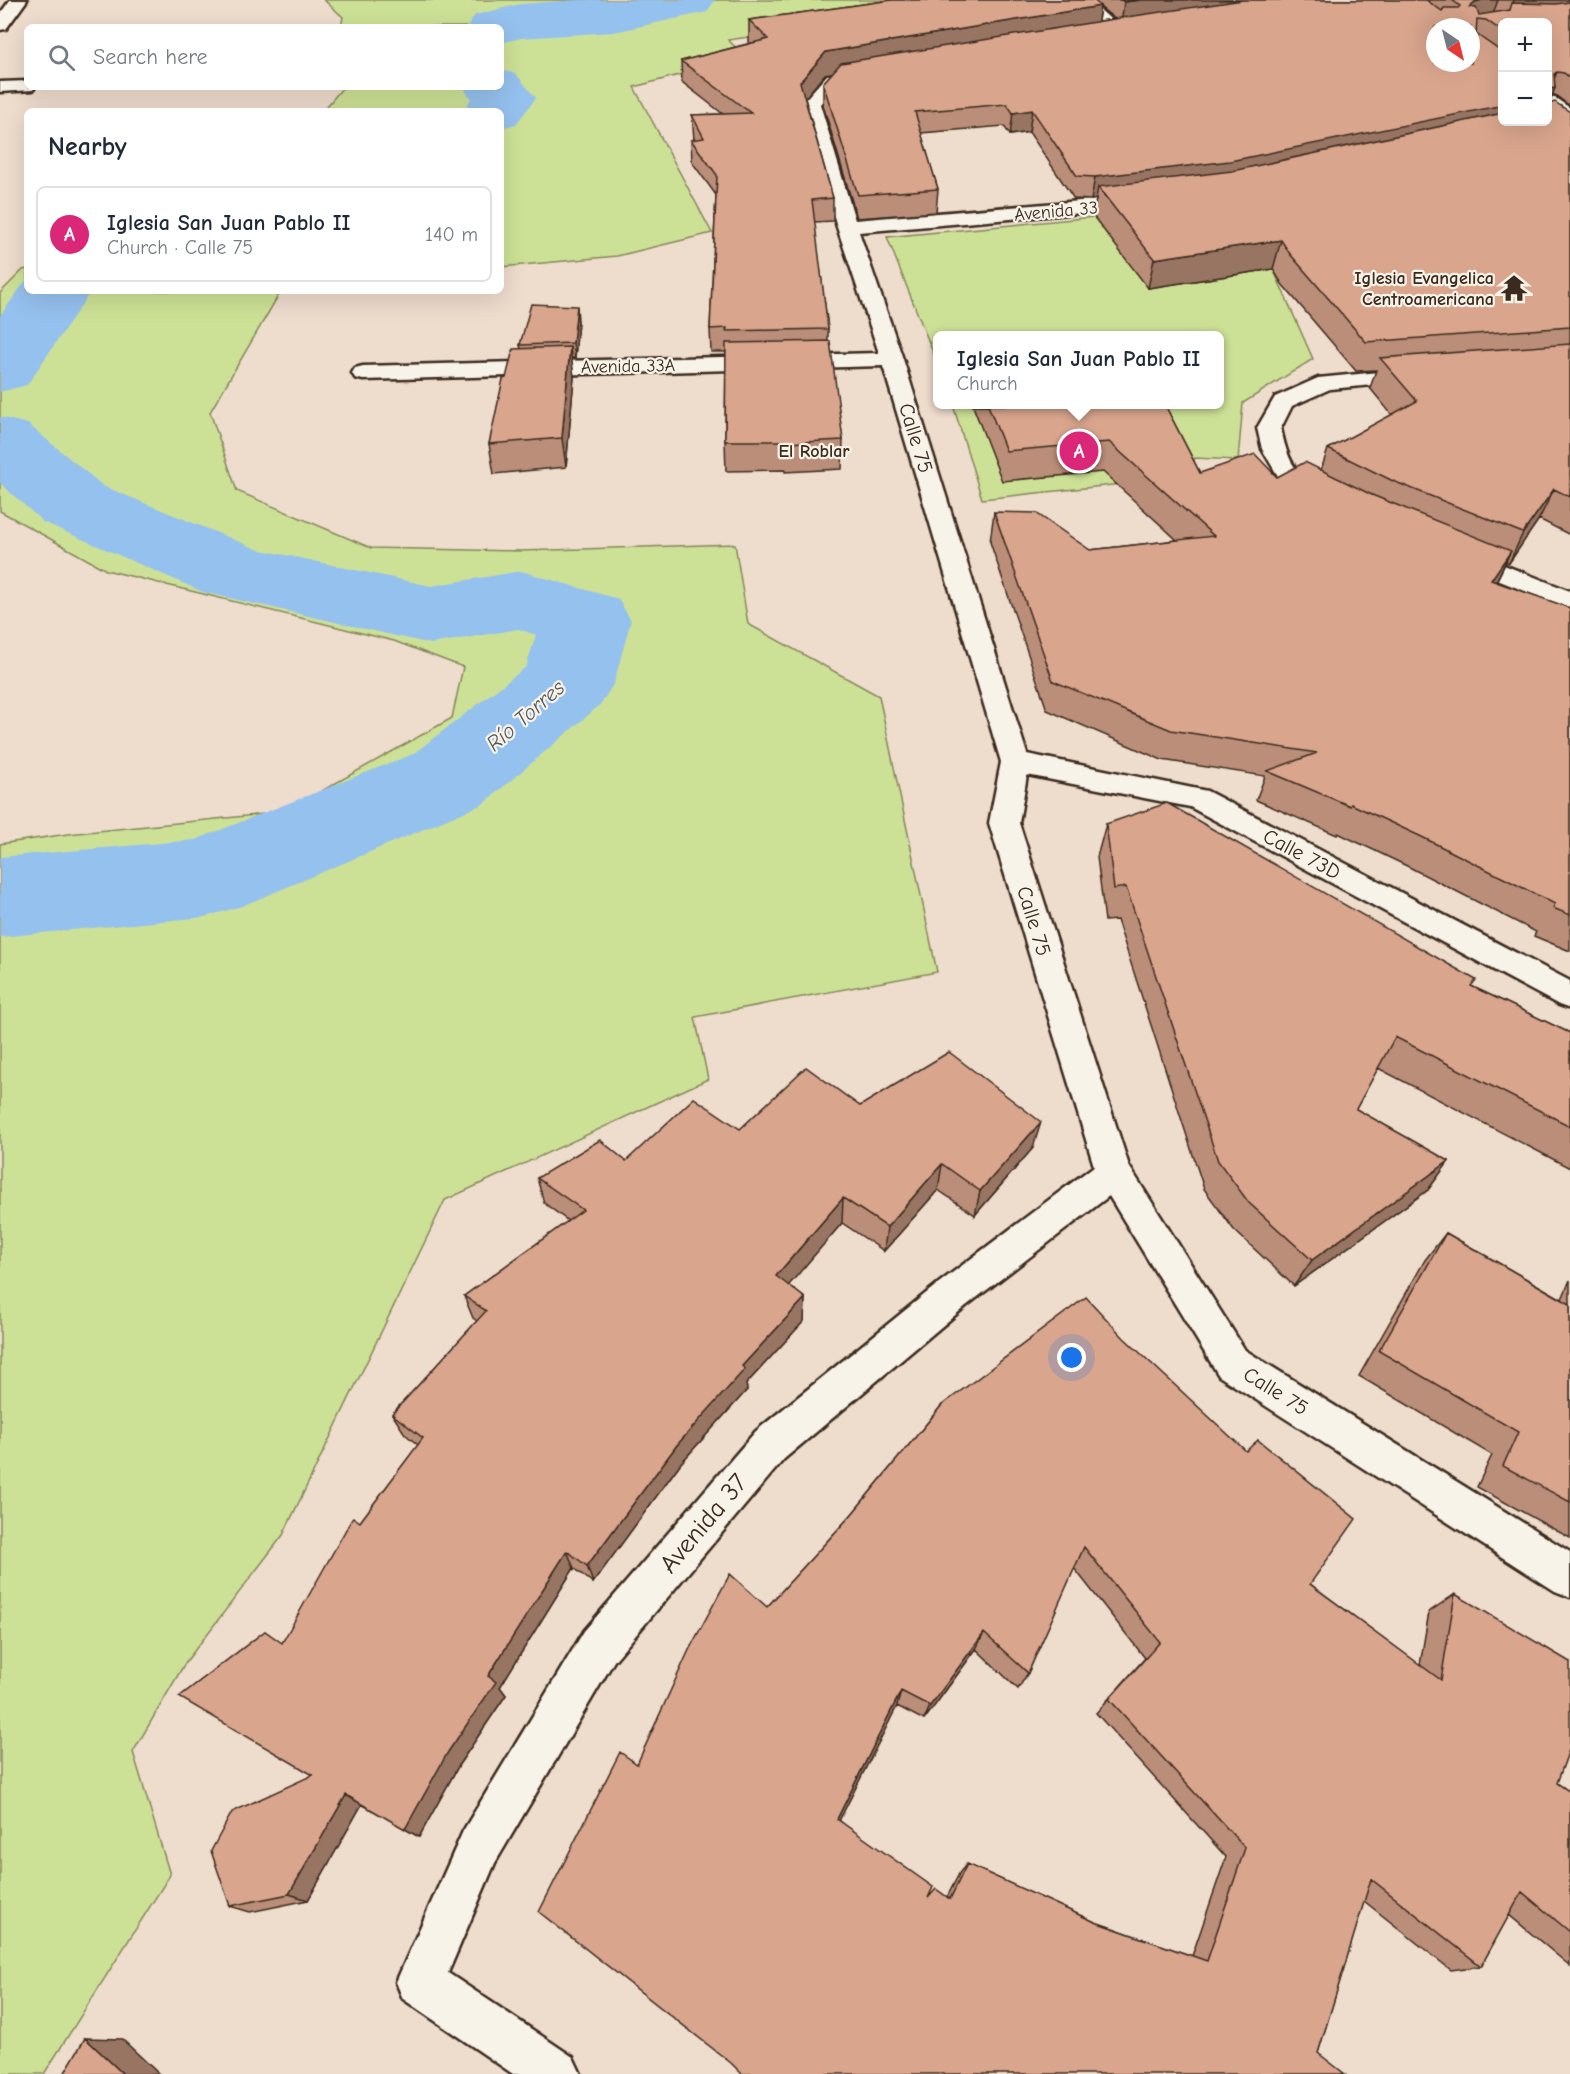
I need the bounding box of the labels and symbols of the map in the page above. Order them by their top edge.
north arrow [1426,18,1480,72]
street label: Avenida 33 [1013,197,1099,226]
place label: Iglesia Evangelica Centroamericana [1354,268,1494,310]
temple icon: Iglesia Evangelica Centroamericana [1499,273,1529,303]
street label: Avenida 33A [581,355,675,378]
street label: Calle 75 [894,400,938,476]
pin: A [1060,428,1098,474]
district label: El Roblar [778,441,850,462]
water label: Río Torres [481,674,571,757]
street label: Calle 73D [1259,824,1345,884]
street label: Calle 75 [1012,883,1056,959]
your location [1057,1343,1086,1372]
street label: Calle 75 [1239,1362,1313,1420]
street label: Avenida 37 [654,1468,754,1579]

